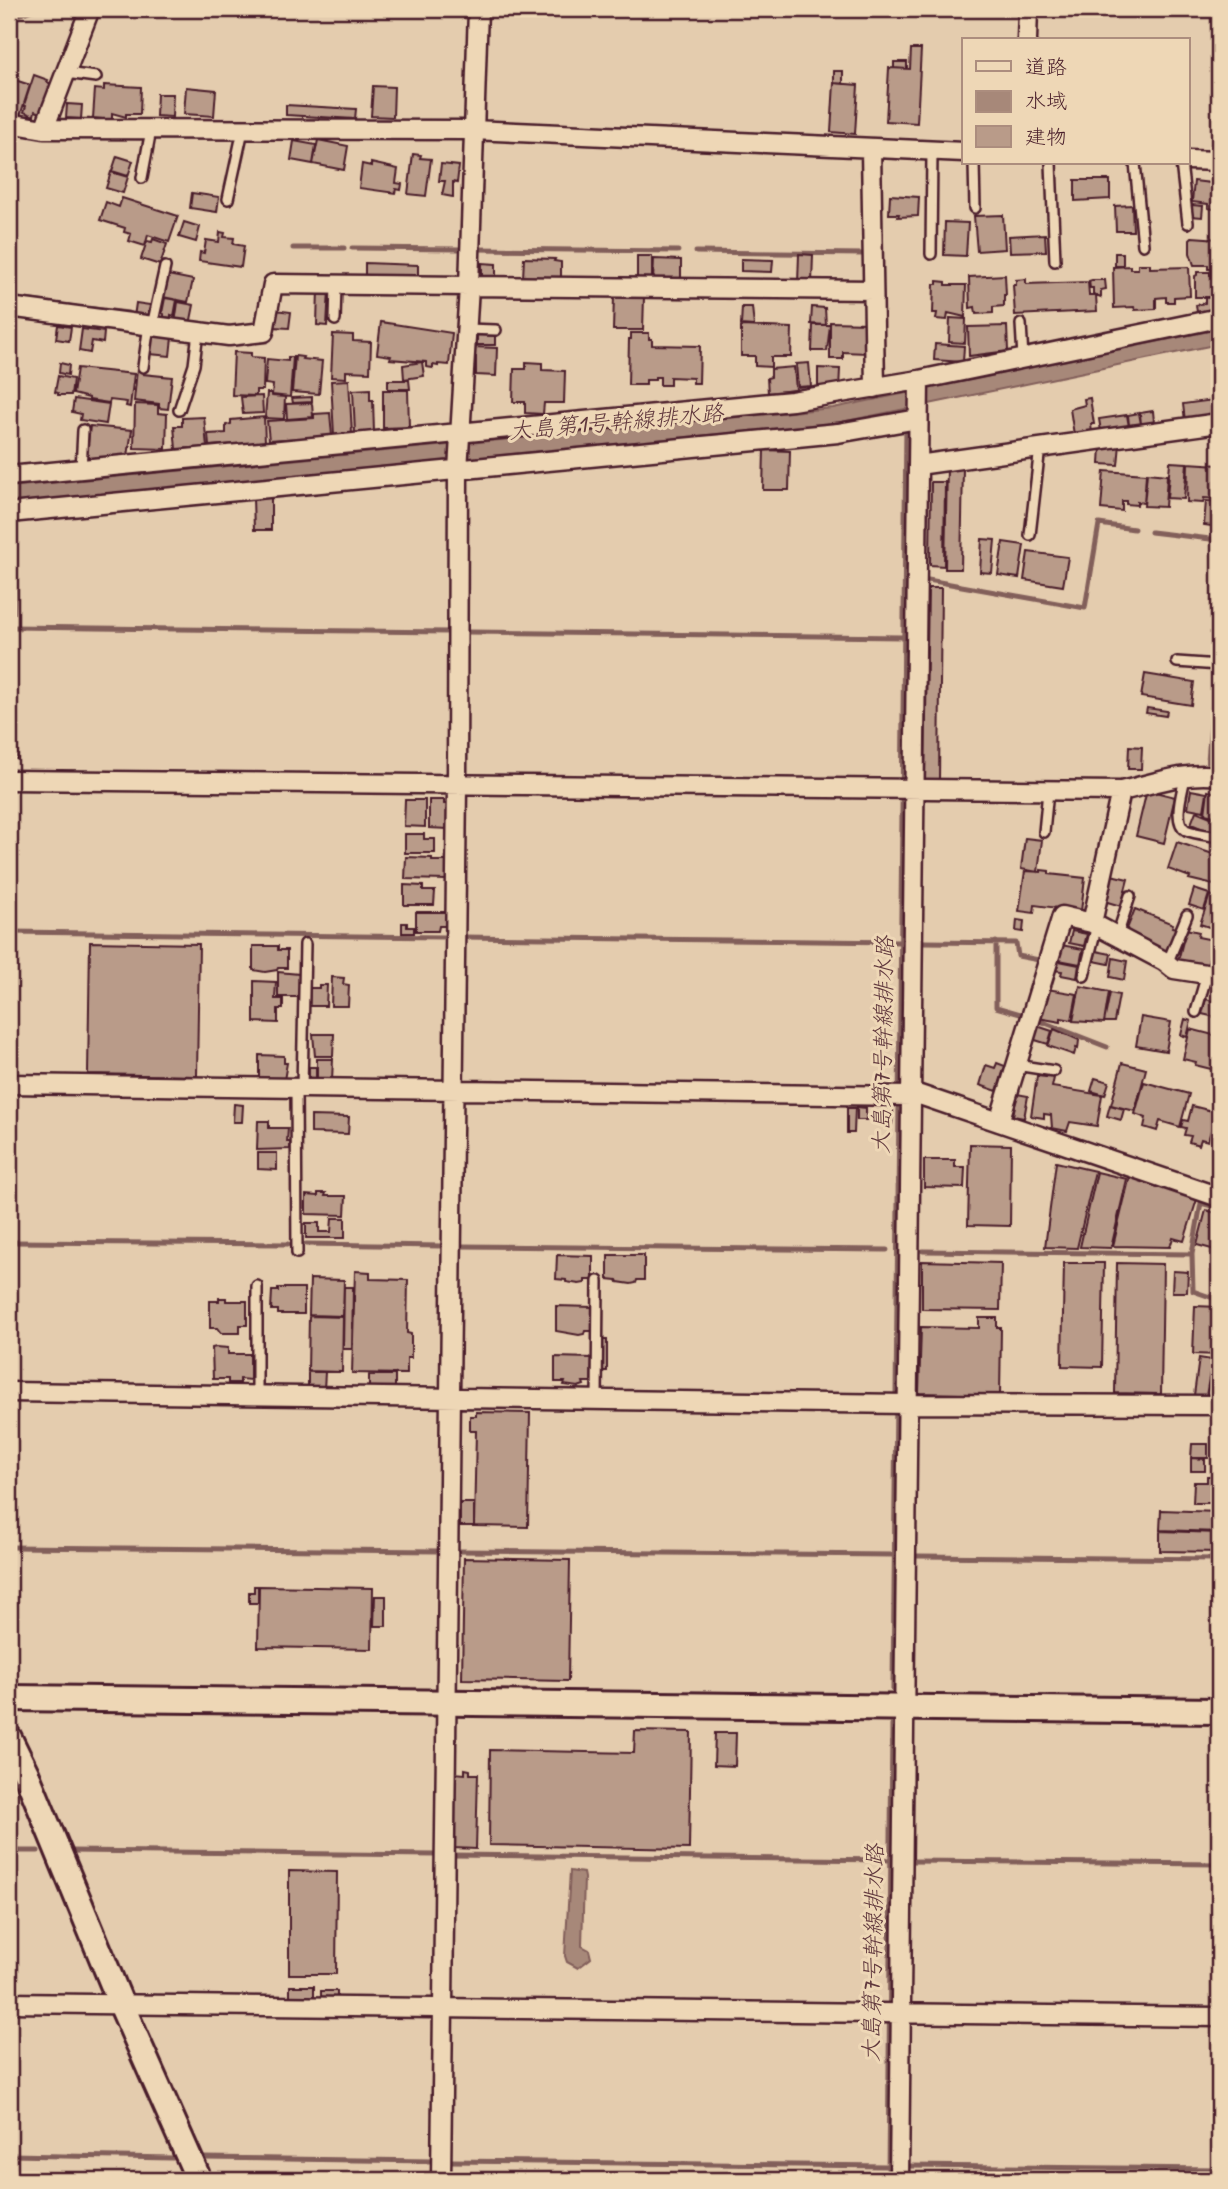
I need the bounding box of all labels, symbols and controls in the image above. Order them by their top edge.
legend [962,38,1190,164]
text: 道路 [1025,52,1067,81]
text: 水域 [1025,86,1067,115]
text: 建物 [1025,122,1067,151]
water label: 大島第1号幹線排水路 [507,396,727,446]
water label: 大島第7号幹線排水路 [865,934,899,1154]
water label: 大島第7号幹線排水路 [855,1842,889,2062]

